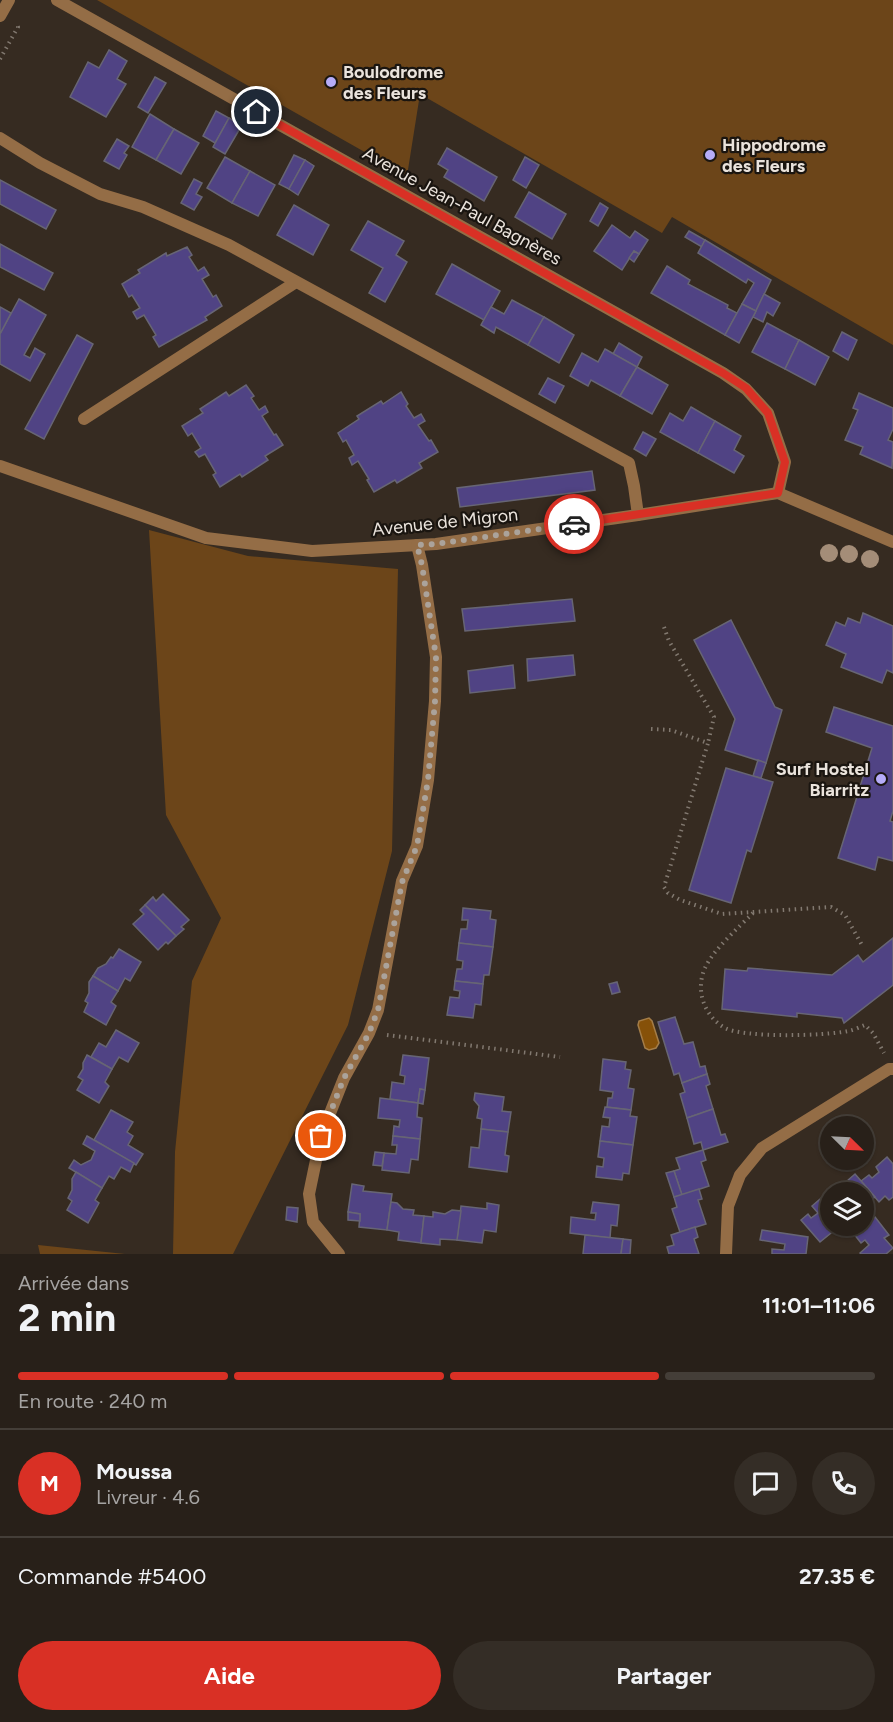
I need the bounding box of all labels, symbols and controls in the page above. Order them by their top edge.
place label: Boulodrome des Fleurs [343,61,443,104]
marker: Boulodrome des Fleurs [324,75,338,89]
pin [231,86,282,137]
icon: home [240,95,273,128]
place label: Hippodrome des Fleurs [722,134,826,177]
street label: Avenue Jean-Paul Bagnères [359,142,565,270]
marker: Hippodrome des Fleurs [703,148,717,162]
courier [544,494,604,554]
street label: Avenue de Migron [371,503,519,541]
icon: car [558,508,591,541]
place label: Surf Hostel Biarritz [776,758,869,801]
marker: Surf Hostel Biarritz [874,772,888,786]
pin [295,1110,346,1161]
north arrow [820,1116,874,1170]
map controls [820,1116,874,1236]
icon: bag [304,1119,337,1152]
button: layers [820,1182,874,1236]
text: Arrivée dans [18,1271,129,1295]
text: 11:01–11:06 [762,1292,875,1319]
text: 2 min [18,1294,116,1341]
text: En route · 240 m [18,1389,167,1413]
button: chat [734,1452,797,1515]
button: phone [812,1452,875,1515]
text: Moussa [96,1458,172,1485]
text: M [40,1470,59,1497]
text: Livreur · 4.6 [96,1485,200,1509]
text: Commande #5400 [18,1563,206,1590]
text: 27.35 € [799,1563,875,1590]
button: Aide [18,1641,441,1710]
button: Partager [453,1641,875,1710]

